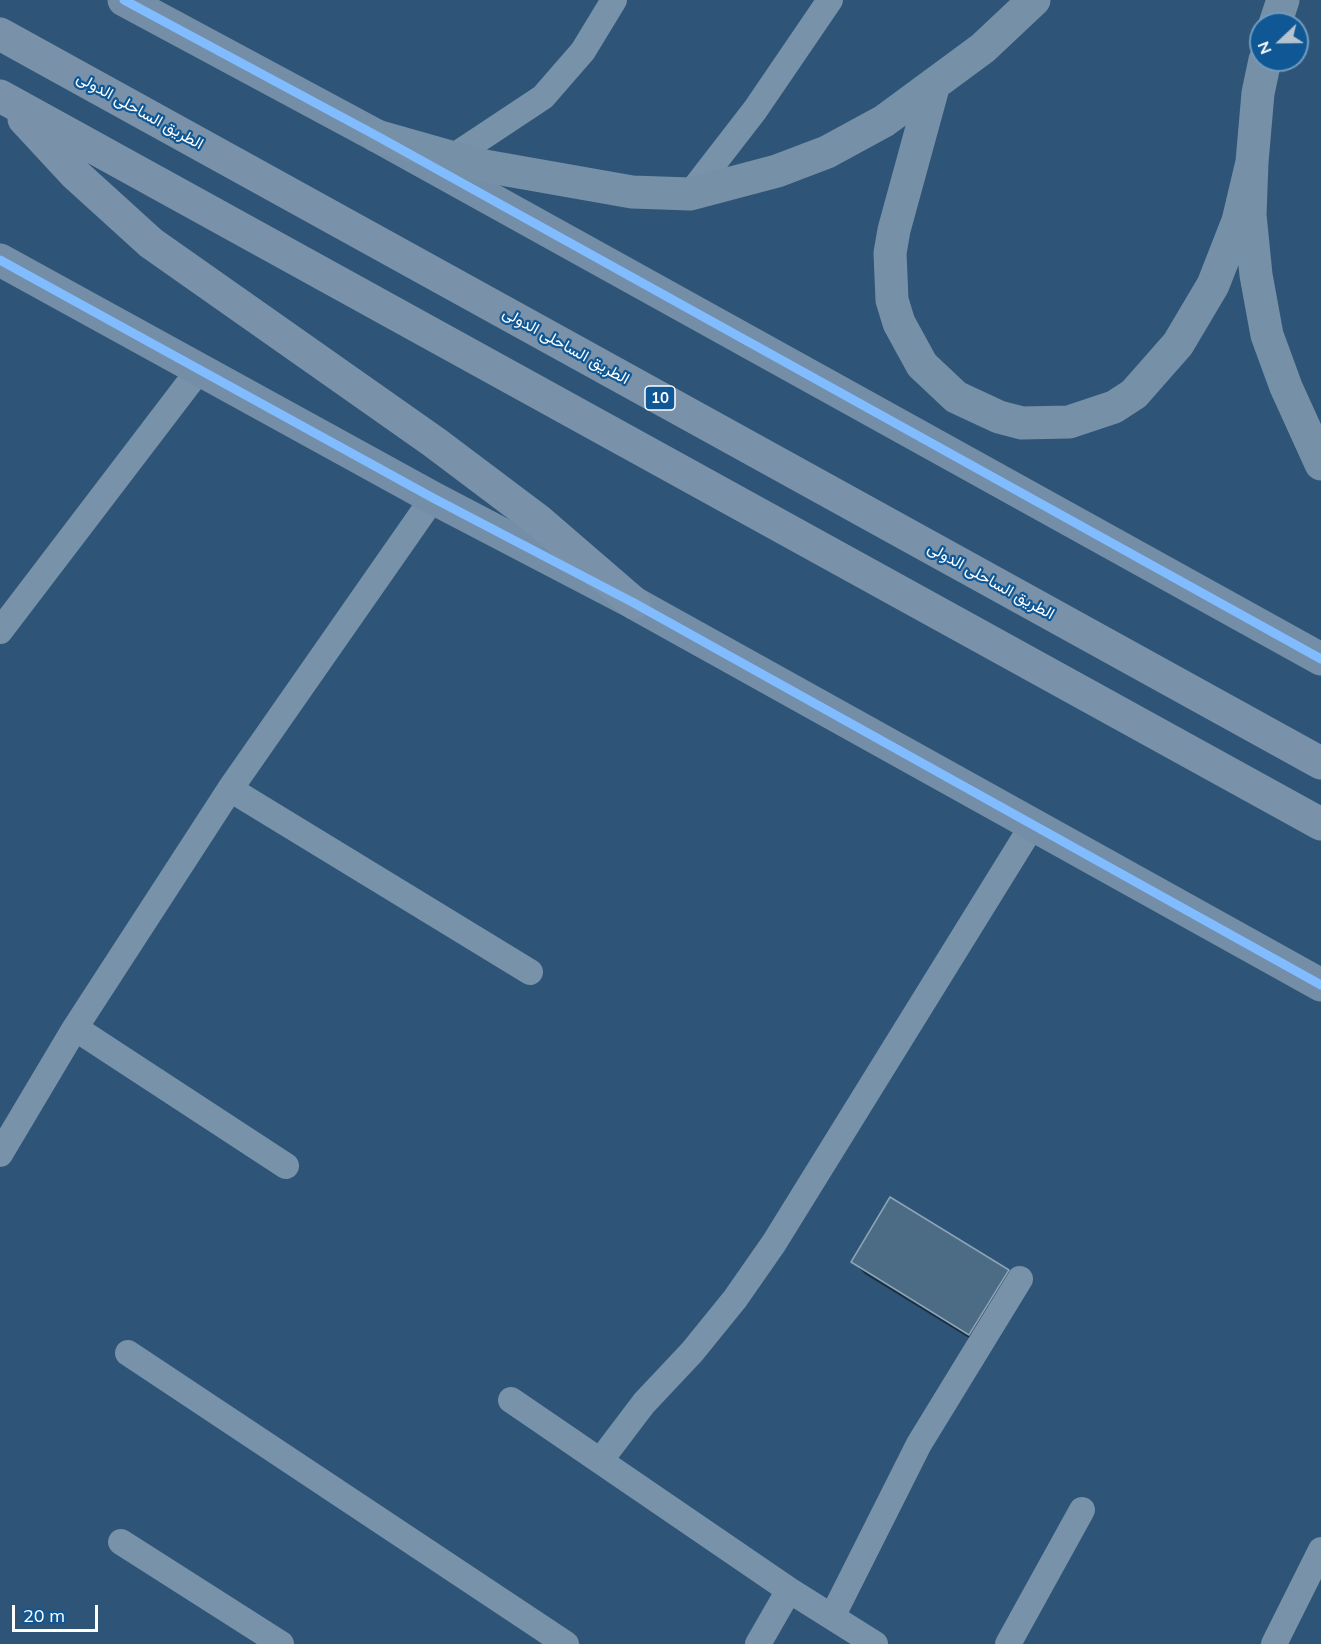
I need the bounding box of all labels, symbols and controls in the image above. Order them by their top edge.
north arrow [1249,12,1309,72]
text: N [1253,39,1276,57]
street label: الطريق الساحلى الدولى [73,68,207,154]
street label: الطريق الساحلى الدولى [499,303,633,389]
road number: 10 [645,386,675,410]
street label: الطريق الساحلى الدولى [924,538,1058,624]
scale bar [15,1593,100,1631]
text: 20 m [23,1604,65,1627]

